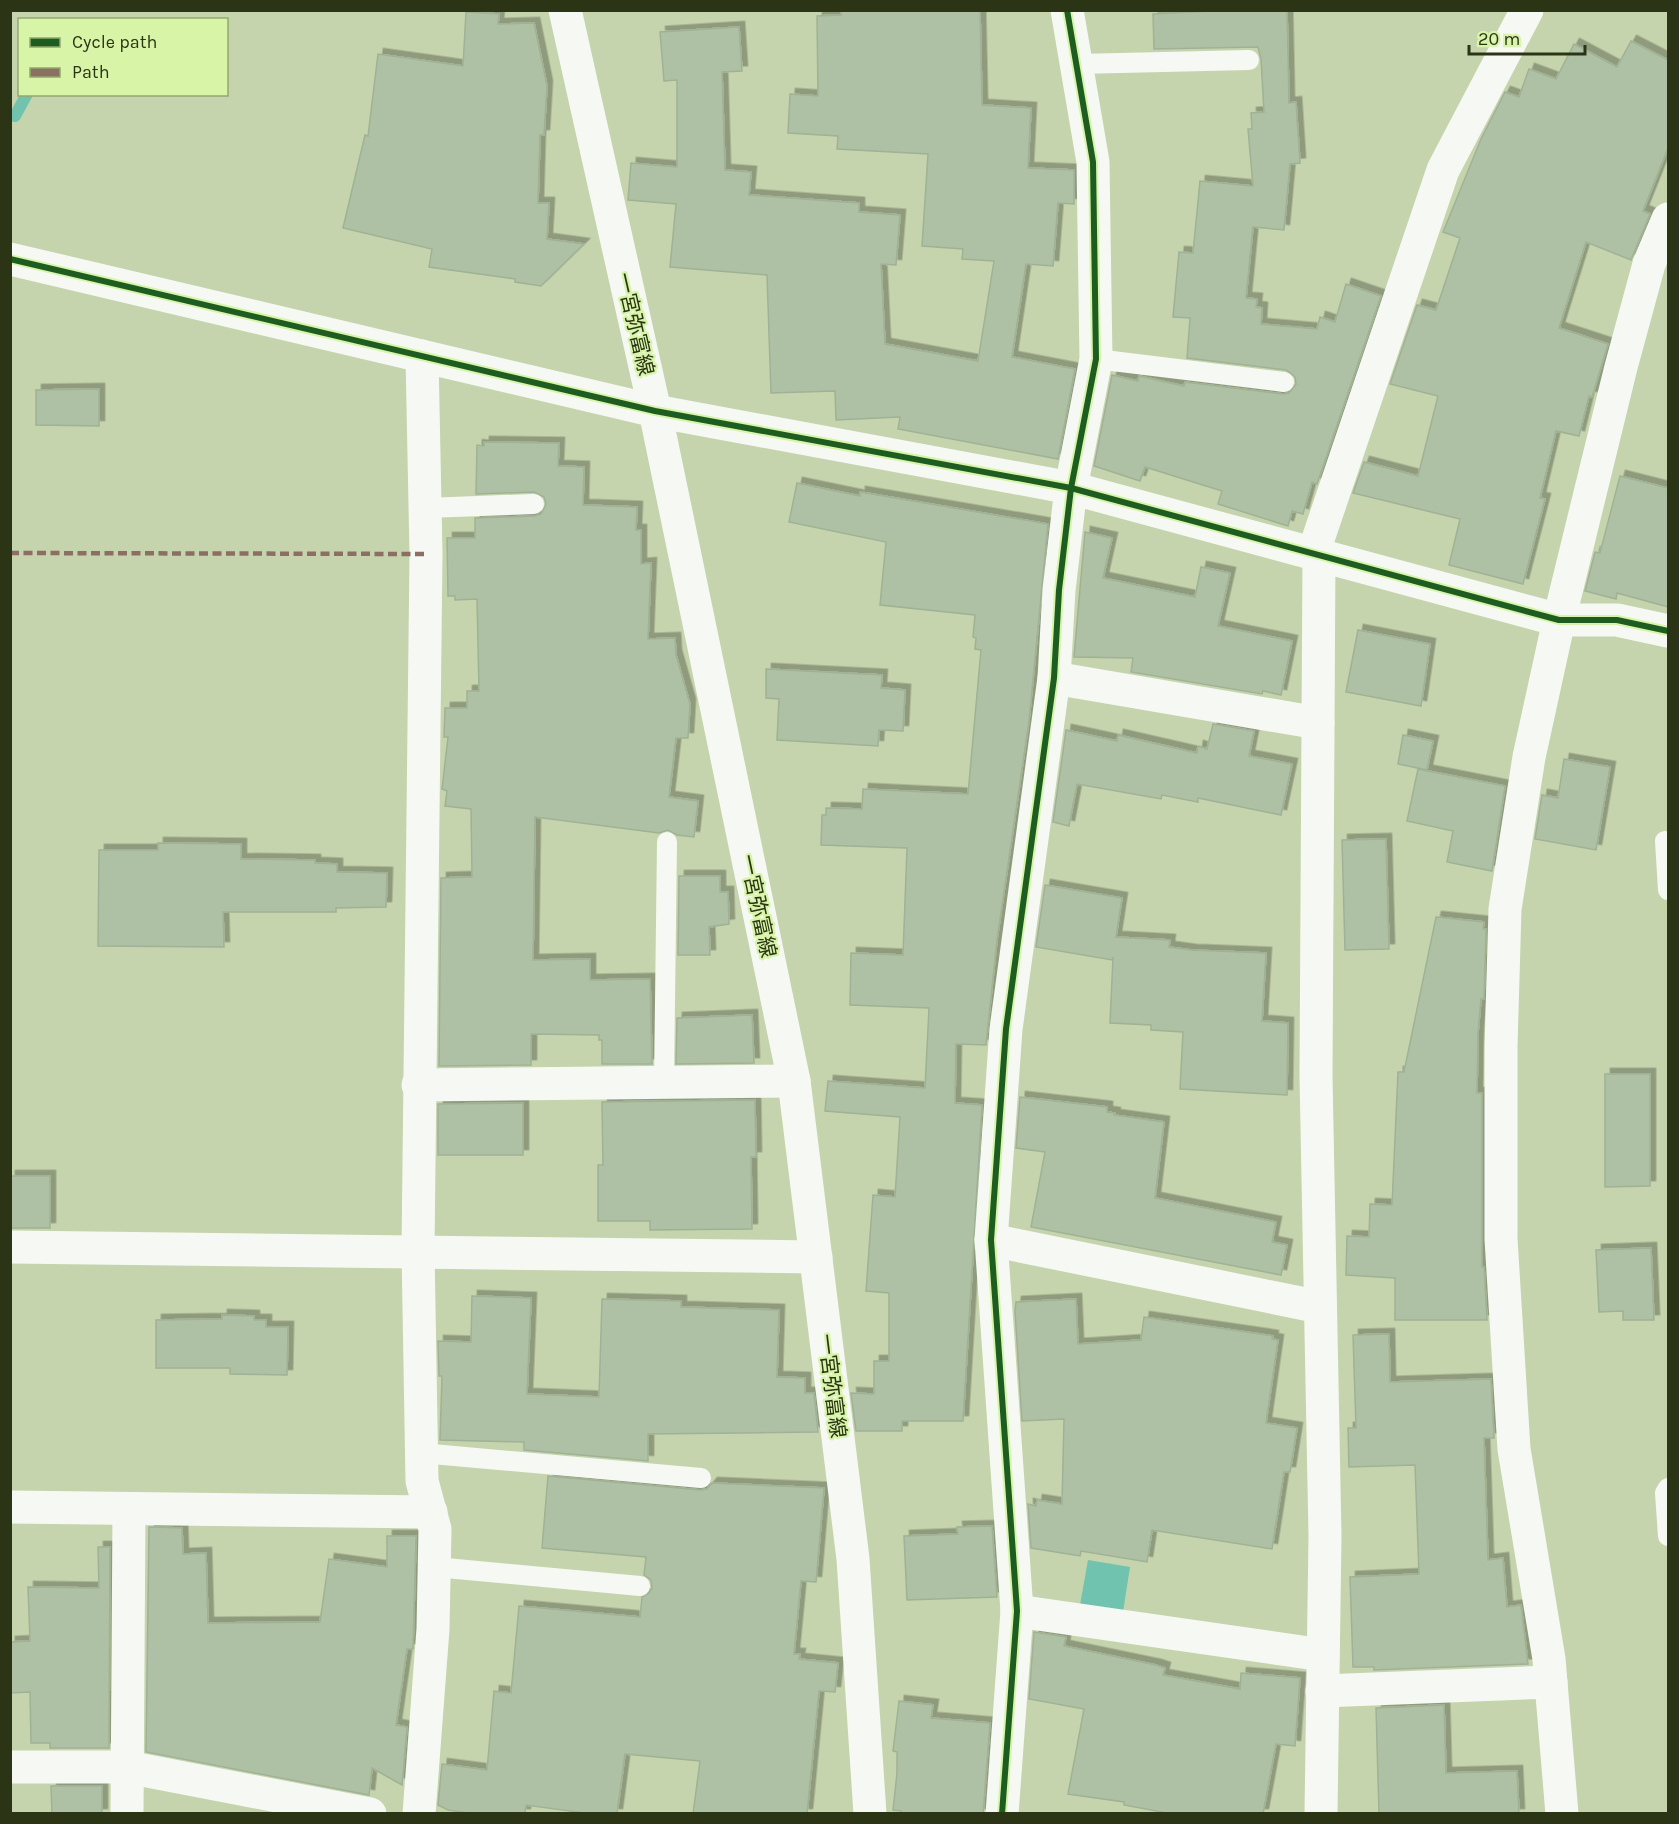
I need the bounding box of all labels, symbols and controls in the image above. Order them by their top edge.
legend [18,18,228,96]
scale bar [1469,18,1584,56]
text: 20 m [1478,28,1520,50]
text: Cycle path [72,31,157,53]
text: Path [72,61,110,83]
street label: 一宮弥富線 [611,270,659,378]
street label: 一宮弥富線 [735,852,781,960]
street label: 一宮弥富線 [814,1332,850,1440]

